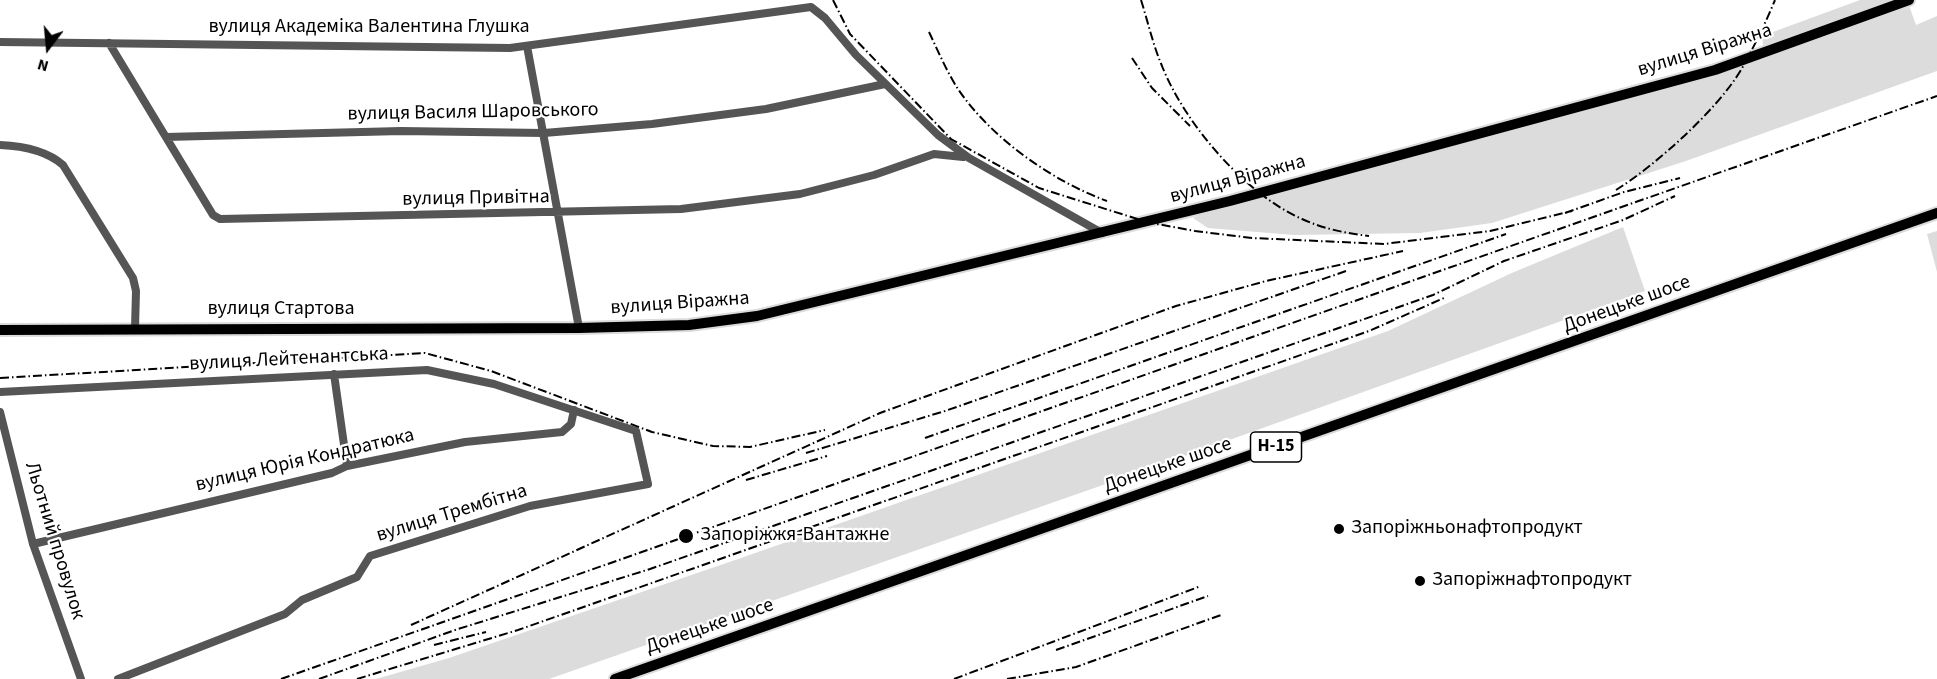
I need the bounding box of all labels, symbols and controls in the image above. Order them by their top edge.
street label: вулиця Академіка Валентина Глушка [208,16,530,40]
north arrow [18,18,78,78]
street label: вулиця Віражна [1635,19,1775,83]
text: N [35,53,51,77]
street label: вулиця Василя Шаровського [347,99,599,127]
street label: вулиця Віражна [1168,150,1308,210]
street label: вулиця Привітна [402,186,550,212]
street label: Донецьке шосе [1560,271,1694,339]
street label: вулиця Віражна [610,287,750,321]
street label: вулиця Стартова [207,298,355,322]
street label: вулиця Лейтенантська [189,343,389,377]
street label: вулиця Юрія Кондратюка [193,424,417,498]
road number: Н-15 [1250,432,1302,462]
street label: Донецьке шосе [1101,433,1235,499]
street label: Льотний провулок [19,459,89,623]
street label: вулиця Трембітна [374,480,530,548]
place label: Запоріжньонафтопродукт [1351,517,1583,541]
marker: Запоріжньонафтопродукт [1332,522,1346,536]
place label: Запоріжжя-Вантажне [700,524,889,548]
marker: Запоріжжя-Вантажне [677,527,695,545]
place label: Запоріжнафтопродукт [1432,569,1632,593]
marker: Запоріжнафтопродукт [1413,574,1427,588]
street label: Донецьке шосе [643,594,777,660]

